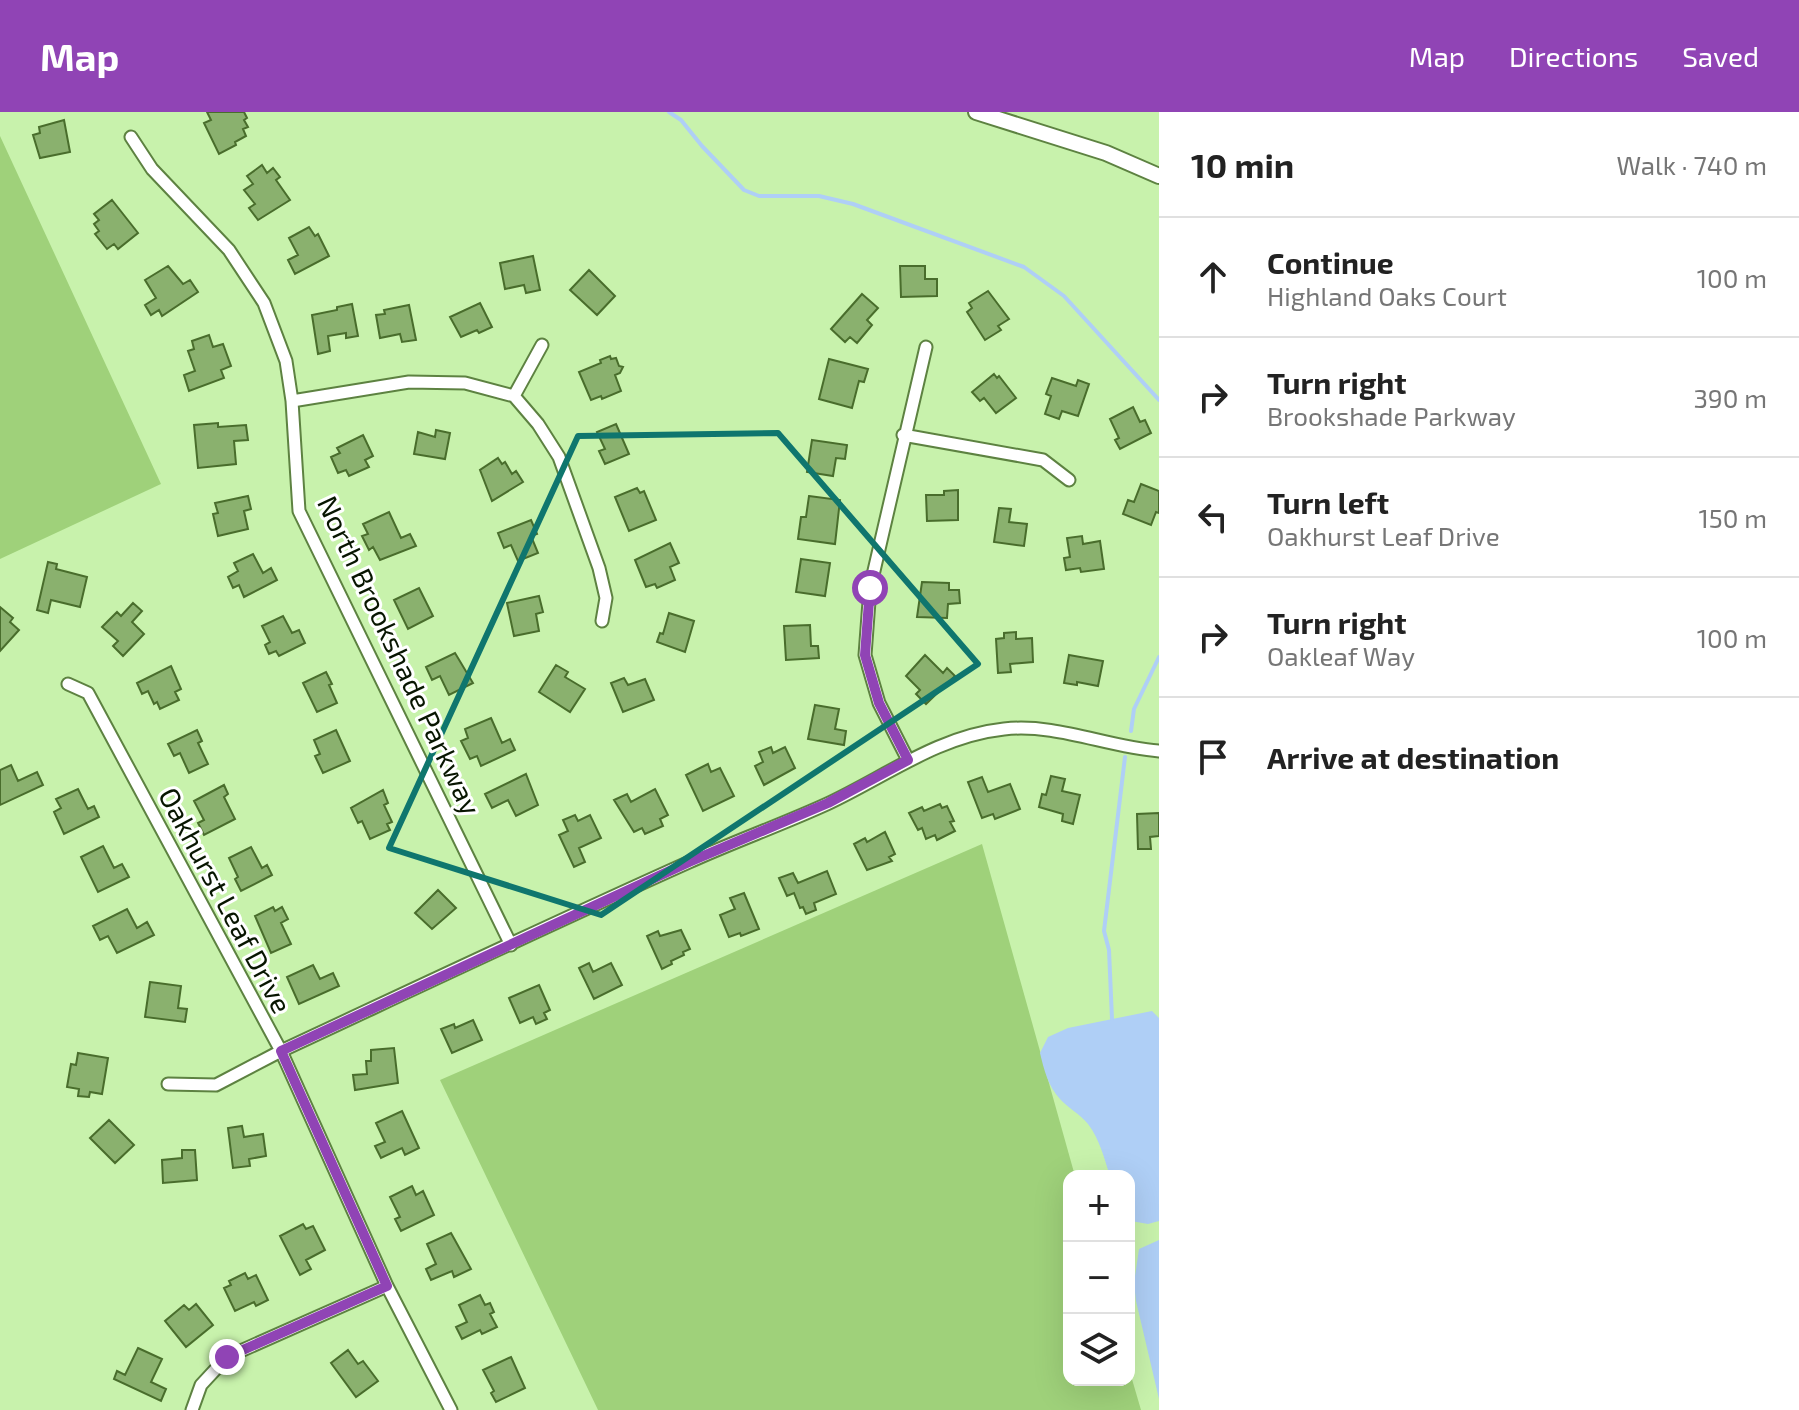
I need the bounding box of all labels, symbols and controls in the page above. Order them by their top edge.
text: Map [40,33,119,79]
text: Map [1409,39,1465,73]
text: Directions [1509,39,1638,73]
text: Saved [1682,39,1759,73]
text: 10 min [1191,144,1294,185]
text: Walk · 740 m [1616,149,1767,180]
text: Continue [1267,244,1394,280]
icon: ahead [1191,255,1235,299]
text: 100 m [1697,262,1767,293]
text: Highland Oaks Court [1267,280,1507,311]
text: Turn right [1267,364,1407,400]
icon: right [1191,375,1235,419]
text: 390 m [1693,382,1767,413]
text: Brookshade Parkway [1267,400,1516,431]
text: Turn left [1267,484,1389,520]
street label: North Brookshade Parkway [311,490,489,820]
icon: left [1191,495,1235,539]
text: 150 m [1698,502,1767,533]
text: Oakhurst Leaf Drive [1267,520,1500,551]
route start [852,570,888,606]
text: Turn right [1267,604,1407,640]
icon: right [1191,615,1235,659]
text: 100 m [1697,622,1767,653]
text: Oakleaf Way [1267,640,1415,671]
icon: arrive [1191,735,1235,779]
text: Arrive at destination [1267,739,1559,775]
street label: Oakhurst Leaf Drive [152,781,300,1019]
map controls [1063,1170,1135,1386]
button: + [1063,1170,1135,1242]
button: − [1063,1242,1135,1314]
button: layers [1063,1314,1135,1386]
route end [209,1339,245,1375]

